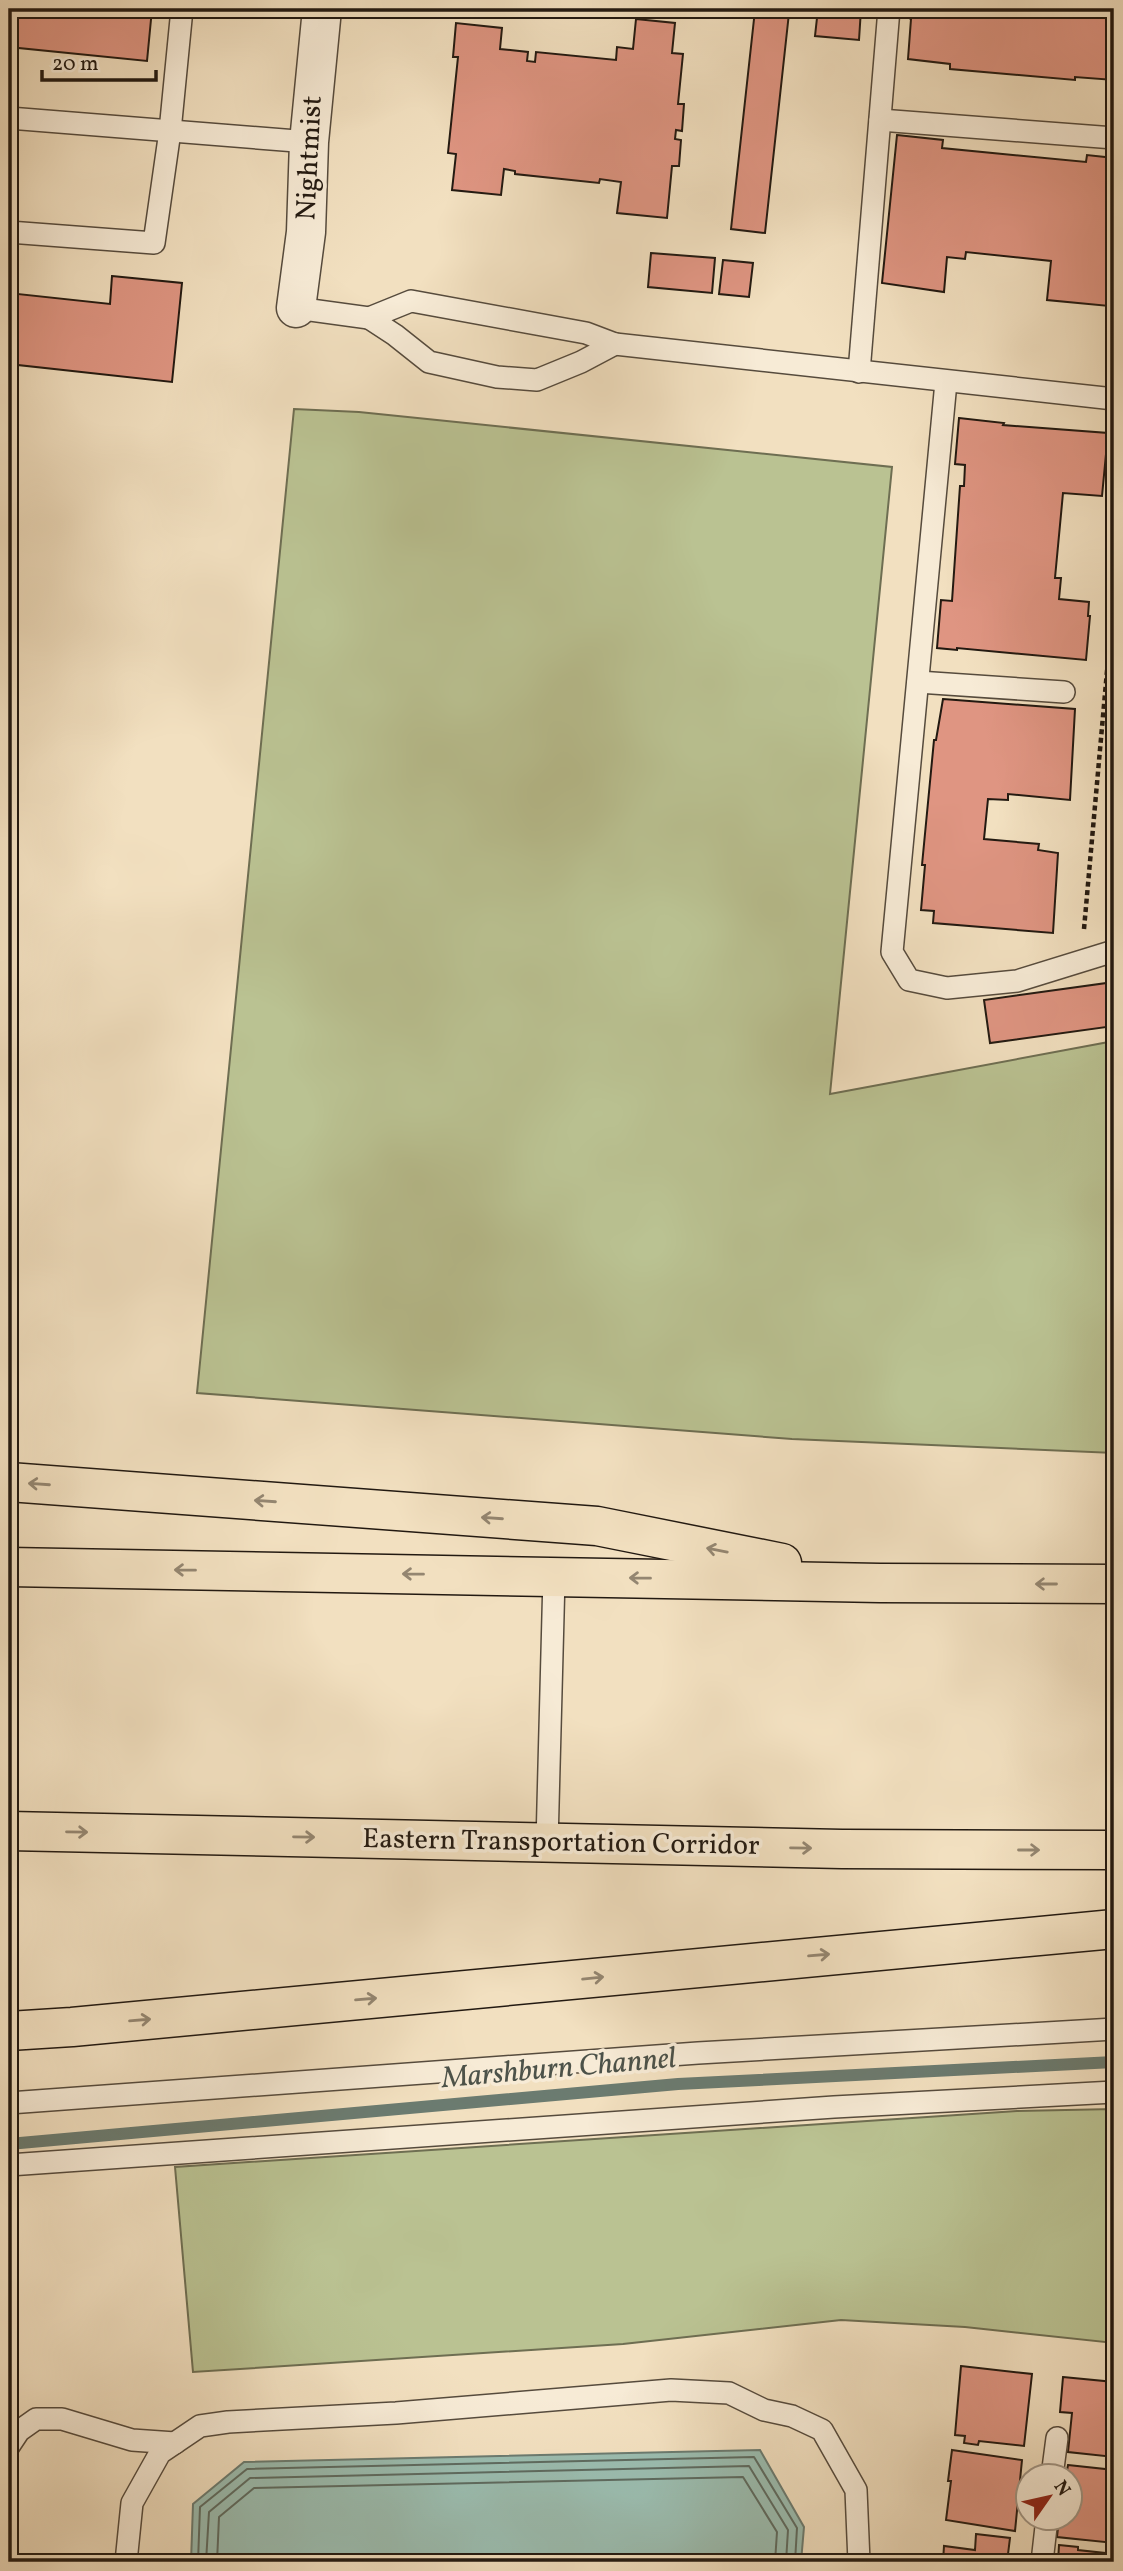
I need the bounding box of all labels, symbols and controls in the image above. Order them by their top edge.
scale bar [42,38,156,82]
text: 20 m [52,50,98,79]
street label: Nightmist [287,95,333,221]
one-way arrow [28,1477,50,1490]
one-way arrow [255,1494,277,1507]
one-way arrow [482,1511,504,1524]
one-way arrow [706,1543,729,1556]
one-way arrow [174,1563,197,1577]
one-way arrow [402,1568,425,1581]
one-way arrow [629,1572,652,1585]
one-way arrow [1035,1577,1058,1591]
street label: Eastern Transportation Corridor [362,1820,760,1866]
one-way arrow [65,1826,88,1839]
one-way arrow [293,1831,316,1844]
one-way arrow [790,1841,813,1855]
one-way arrow [1017,1843,1040,1857]
one-way arrow [807,1948,830,1961]
one-way arrow [581,1971,604,1984]
one-way arrow [355,1993,377,2006]
one-way arrow [128,2014,151,2027]
water label: Marshburn Channel [439,2038,678,2100]
north arrow [1014,2462,1084,2532]
text: N [1047,2476,1076,2502]

